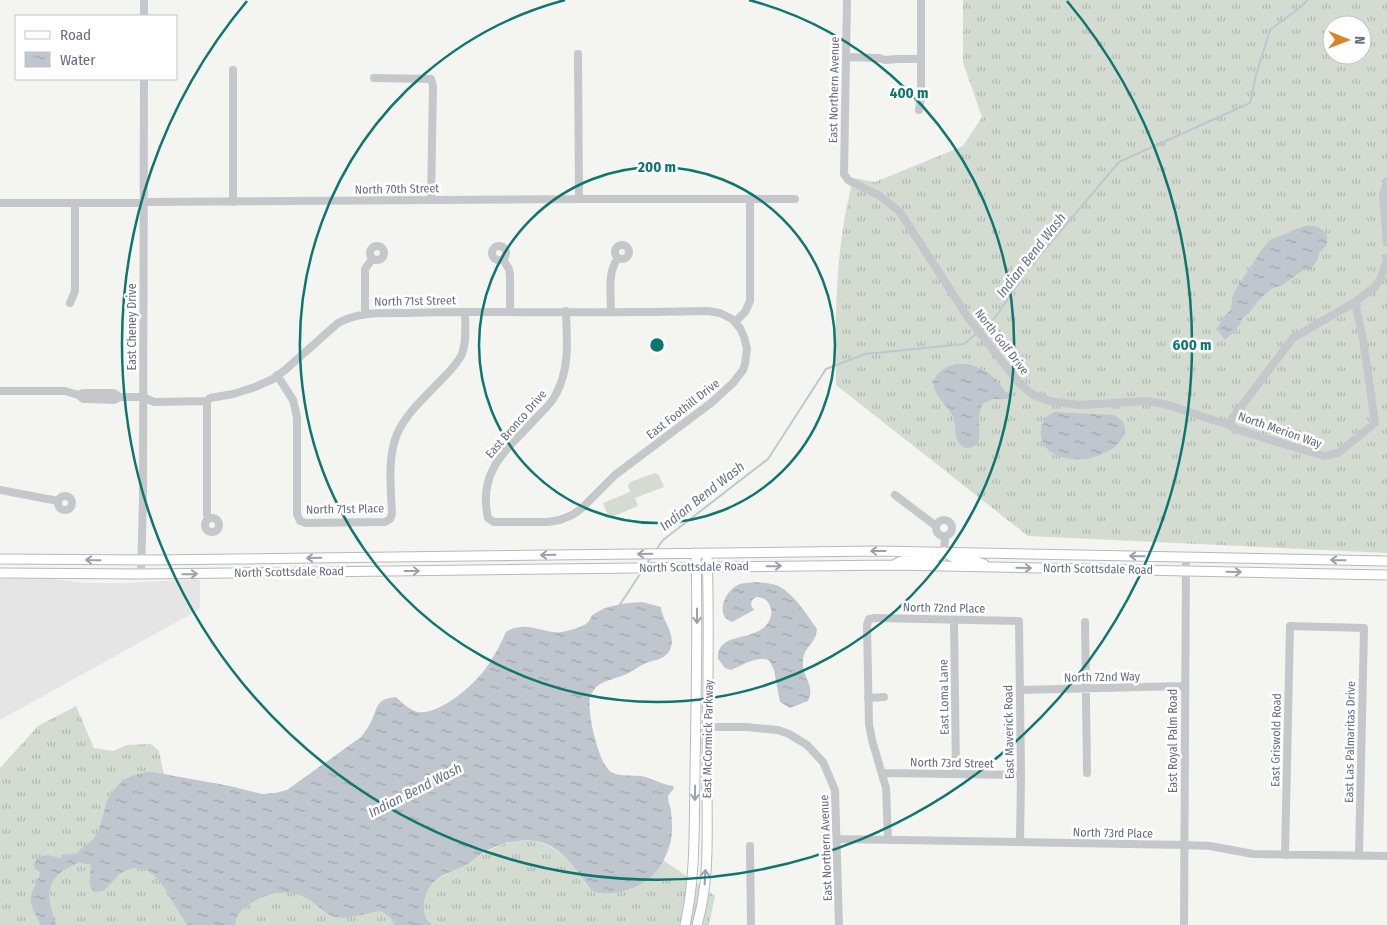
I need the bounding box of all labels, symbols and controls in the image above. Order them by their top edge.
legend [15,15,178,80]
north arrow [1322,15,1372,65]
text: Road [60,26,91,44]
text: N [1351,36,1368,45]
street label: East Northern Avenue [826,37,842,143]
text: Water [60,51,96,69]
text: 400 m [890,84,928,102]
text: 200 m [637,158,676,176]
street label: North 70th Street [355,181,439,197]
water label: Indian Bend Wash [993,210,1070,301]
street label: East Cheney Drive [125,283,139,371]
street label: North 71st Street [374,293,456,309]
street label: North Golf Drive [972,307,1032,378]
centre of rings [648,336,666,354]
text: 600 m [1173,336,1211,354]
street label: East Foothill Drive [644,376,722,442]
street label: East Bronco Drive [483,387,549,461]
street label: North Merion Way [1236,409,1324,451]
water label: Indian Bend Wash [657,458,748,535]
street label: North 71st Place [306,501,384,517]
one-way arrow [870,546,886,556]
one-way arrow [637,549,654,559]
one-way arrow [540,550,556,560]
one-way arrow [1129,551,1146,561]
one-way arrow [307,553,323,563]
one-way arrow [85,555,102,565]
one-way arrow [1331,555,1347,565]
street label: North Scottsdale Road [639,559,749,575]
one-way arrow [766,561,782,571]
street label: North Scottsdale Road [1043,561,1153,577]
one-way arrow [1016,563,1032,572]
street label: North Scottsdale Road [234,564,344,580]
one-way arrow [404,566,420,576]
one-way arrow [1226,567,1242,577]
one-way arrow [182,569,198,579]
street label: North 72nd Place [903,600,985,616]
one-way arrow [692,607,702,623]
street label: East Loma Lane [936,659,952,735]
street label: North 72nd Way [1064,669,1141,685]
street label: East McCormick Parkway [700,679,716,799]
street label: East Las Palmaritas Drive [1342,681,1358,803]
street label: East Maverick Road [1001,685,1017,779]
street label: East Royal Palm Road [1166,689,1180,793]
street label: East Griswold Road [1268,693,1284,787]
street label: North 73rd Street [910,755,994,771]
water label: Indian Bend Wash [366,760,465,821]
one-way arrow [690,785,699,801]
street label: East Northern Avenue [817,794,835,901]
street label: North 73rd Place [1073,825,1153,841]
one-way arrow [700,869,709,885]

